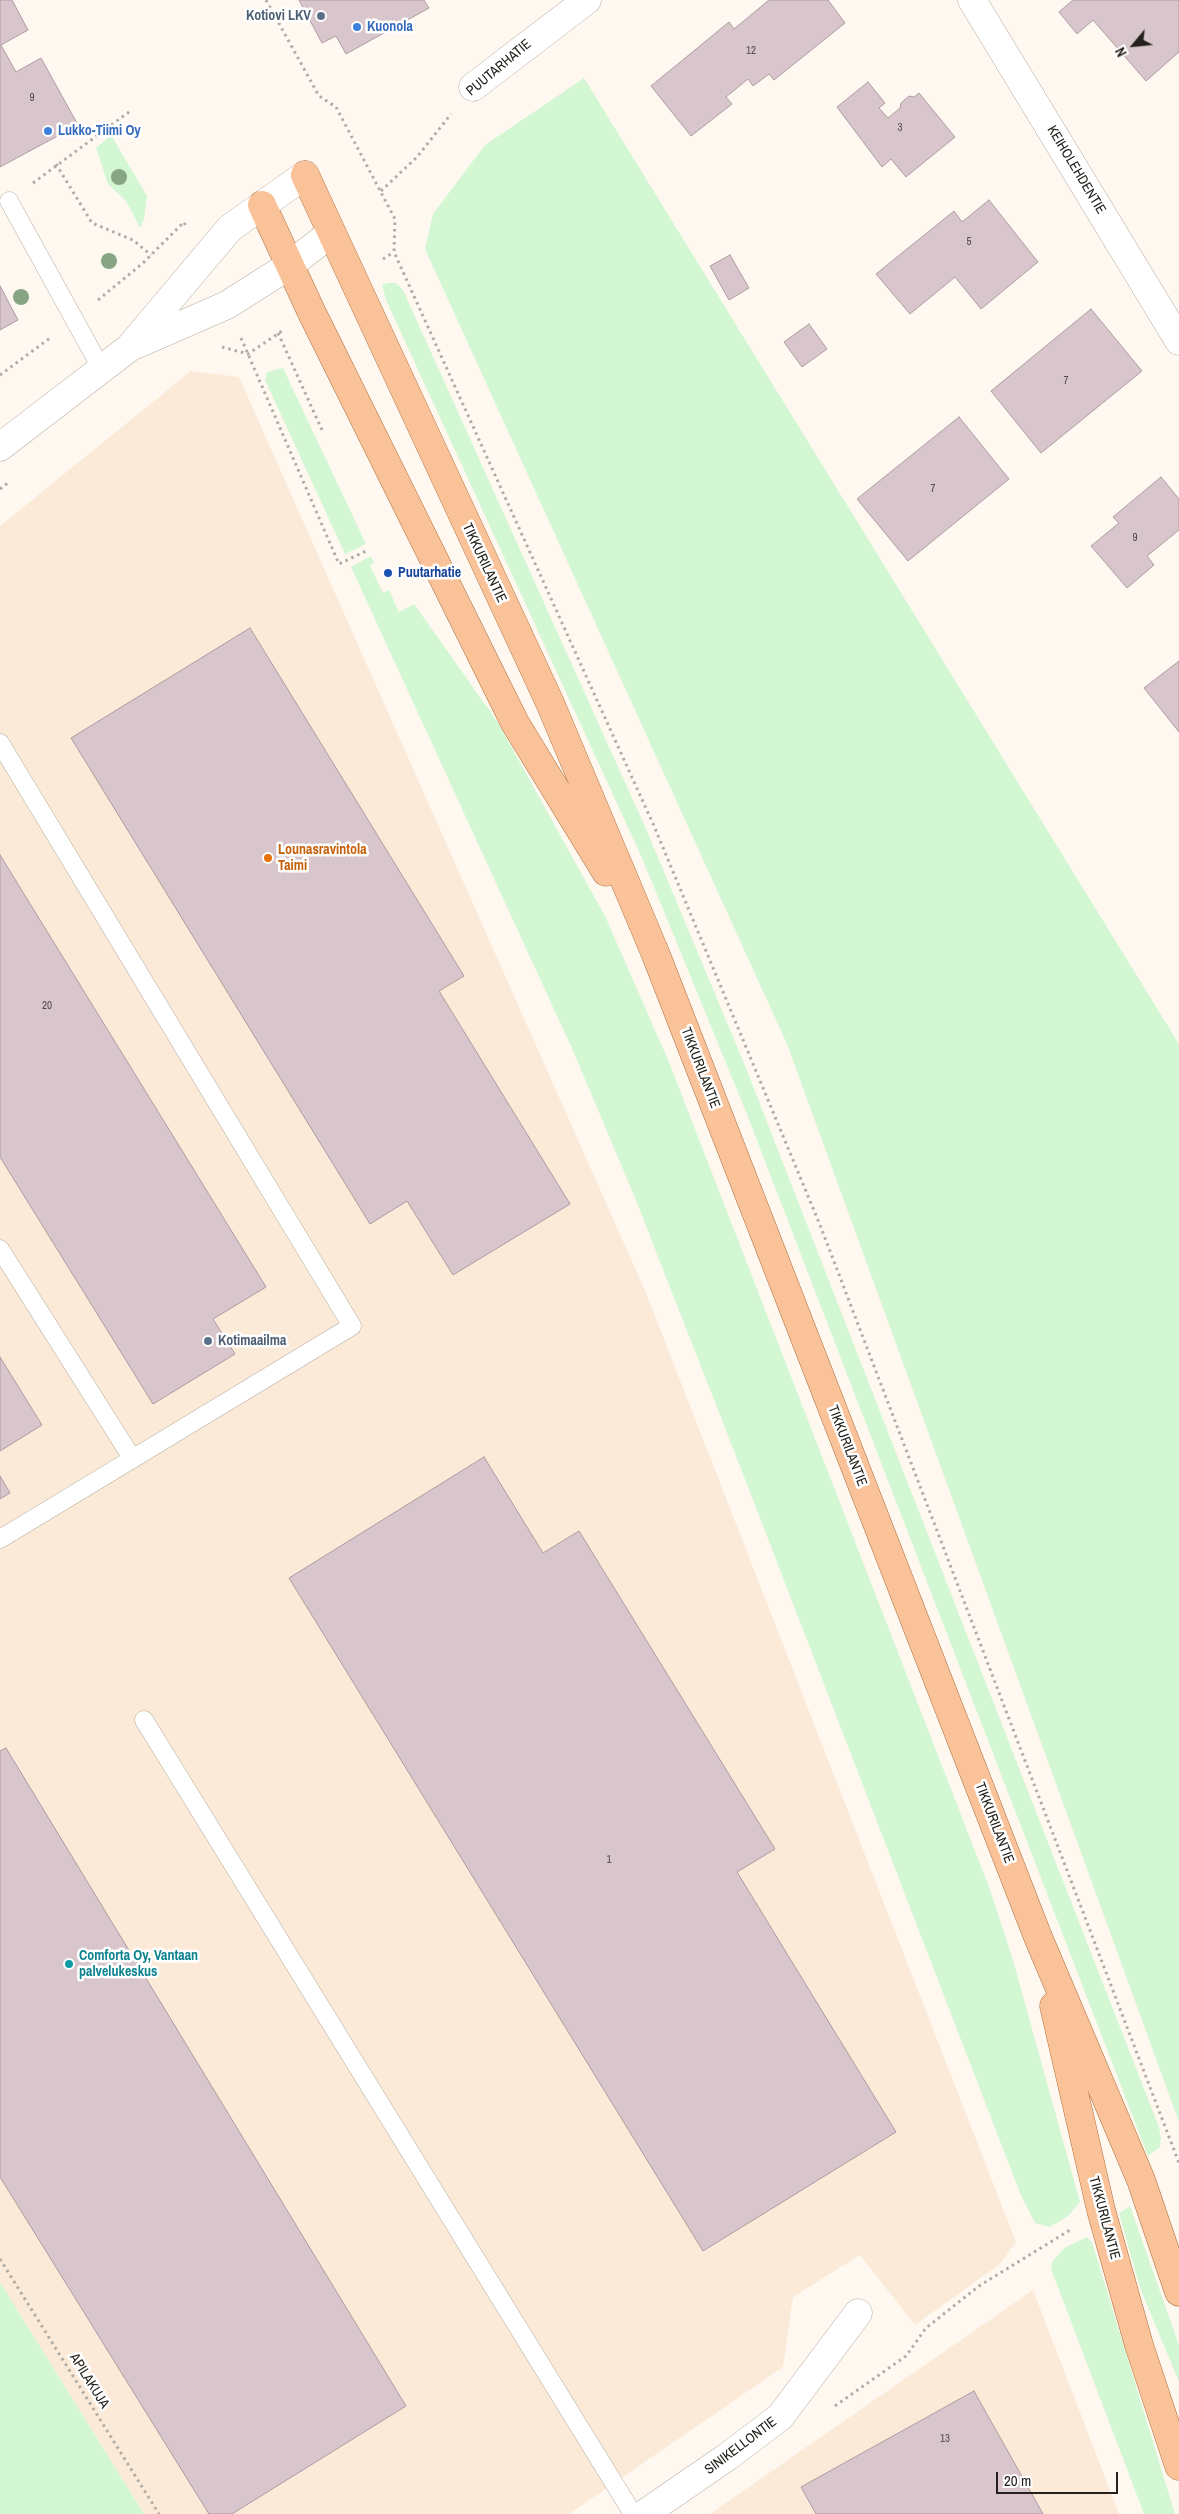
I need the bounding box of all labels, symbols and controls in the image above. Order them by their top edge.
place label: Kotiovi LKV [246,8,311,24]
marker: Kotiovi LKV [315,10,327,22]
place label: Kuonola [367,19,413,35]
north arrow [1109,20,1159,70]
marker: Kuonola [351,21,363,33]
street label: PUUTARHATIE [463,36,535,100]
house number: 12 [746,44,756,58]
text: N [1111,44,1131,60]
house number: 9 [29,91,35,105]
house number: 3 [897,121,903,135]
place label: Lukko-Tiimi Oy [58,123,141,139]
street label: KEIHOLEHDENTIE [1043,123,1109,217]
marker: Lukko-Tiimi Oy [42,125,54,137]
house number: 5 [966,235,972,249]
house number: 7 [1063,374,1069,388]
house number: 7 [930,482,936,496]
street label: TIKKURILANTIE [458,521,510,605]
house number: 9 [1132,531,1138,545]
place label: Puutarhatie [398,565,461,581]
marker: Puutarhatie [382,567,394,579]
place label: Lounasravintola Taimi [278,842,367,874]
marker: Lounasravintola Taimi [262,852,274,864]
house number: 20 [42,999,52,1013]
street label: TIKKURILANTIE [677,1025,723,1111]
place label: Kotimaailma [218,1333,286,1349]
marker: Kotimaailma [202,1335,214,1347]
street label: TIKKURILANTIE [824,1403,870,1489]
street label: TIKKURILANTIE [971,1780,1017,1866]
house number: 1 [606,1853,612,1867]
place label: Comforta Oy, Vantaan palvelukeskus [79,1948,198,1980]
marker: Comforta Oy, Vantaan palvelukeskus [63,1958,75,1970]
street label: TIKKURILANTIE [1085,2175,1123,2261]
street label: APILAKUJA [65,2350,113,2412]
street label: SINIKELLONTIE [702,2414,780,2478]
house number: 13 [940,2432,950,2446]
scale bar [999,2462,1122,2494]
text: 20 m [1004,2470,1031,2491]

